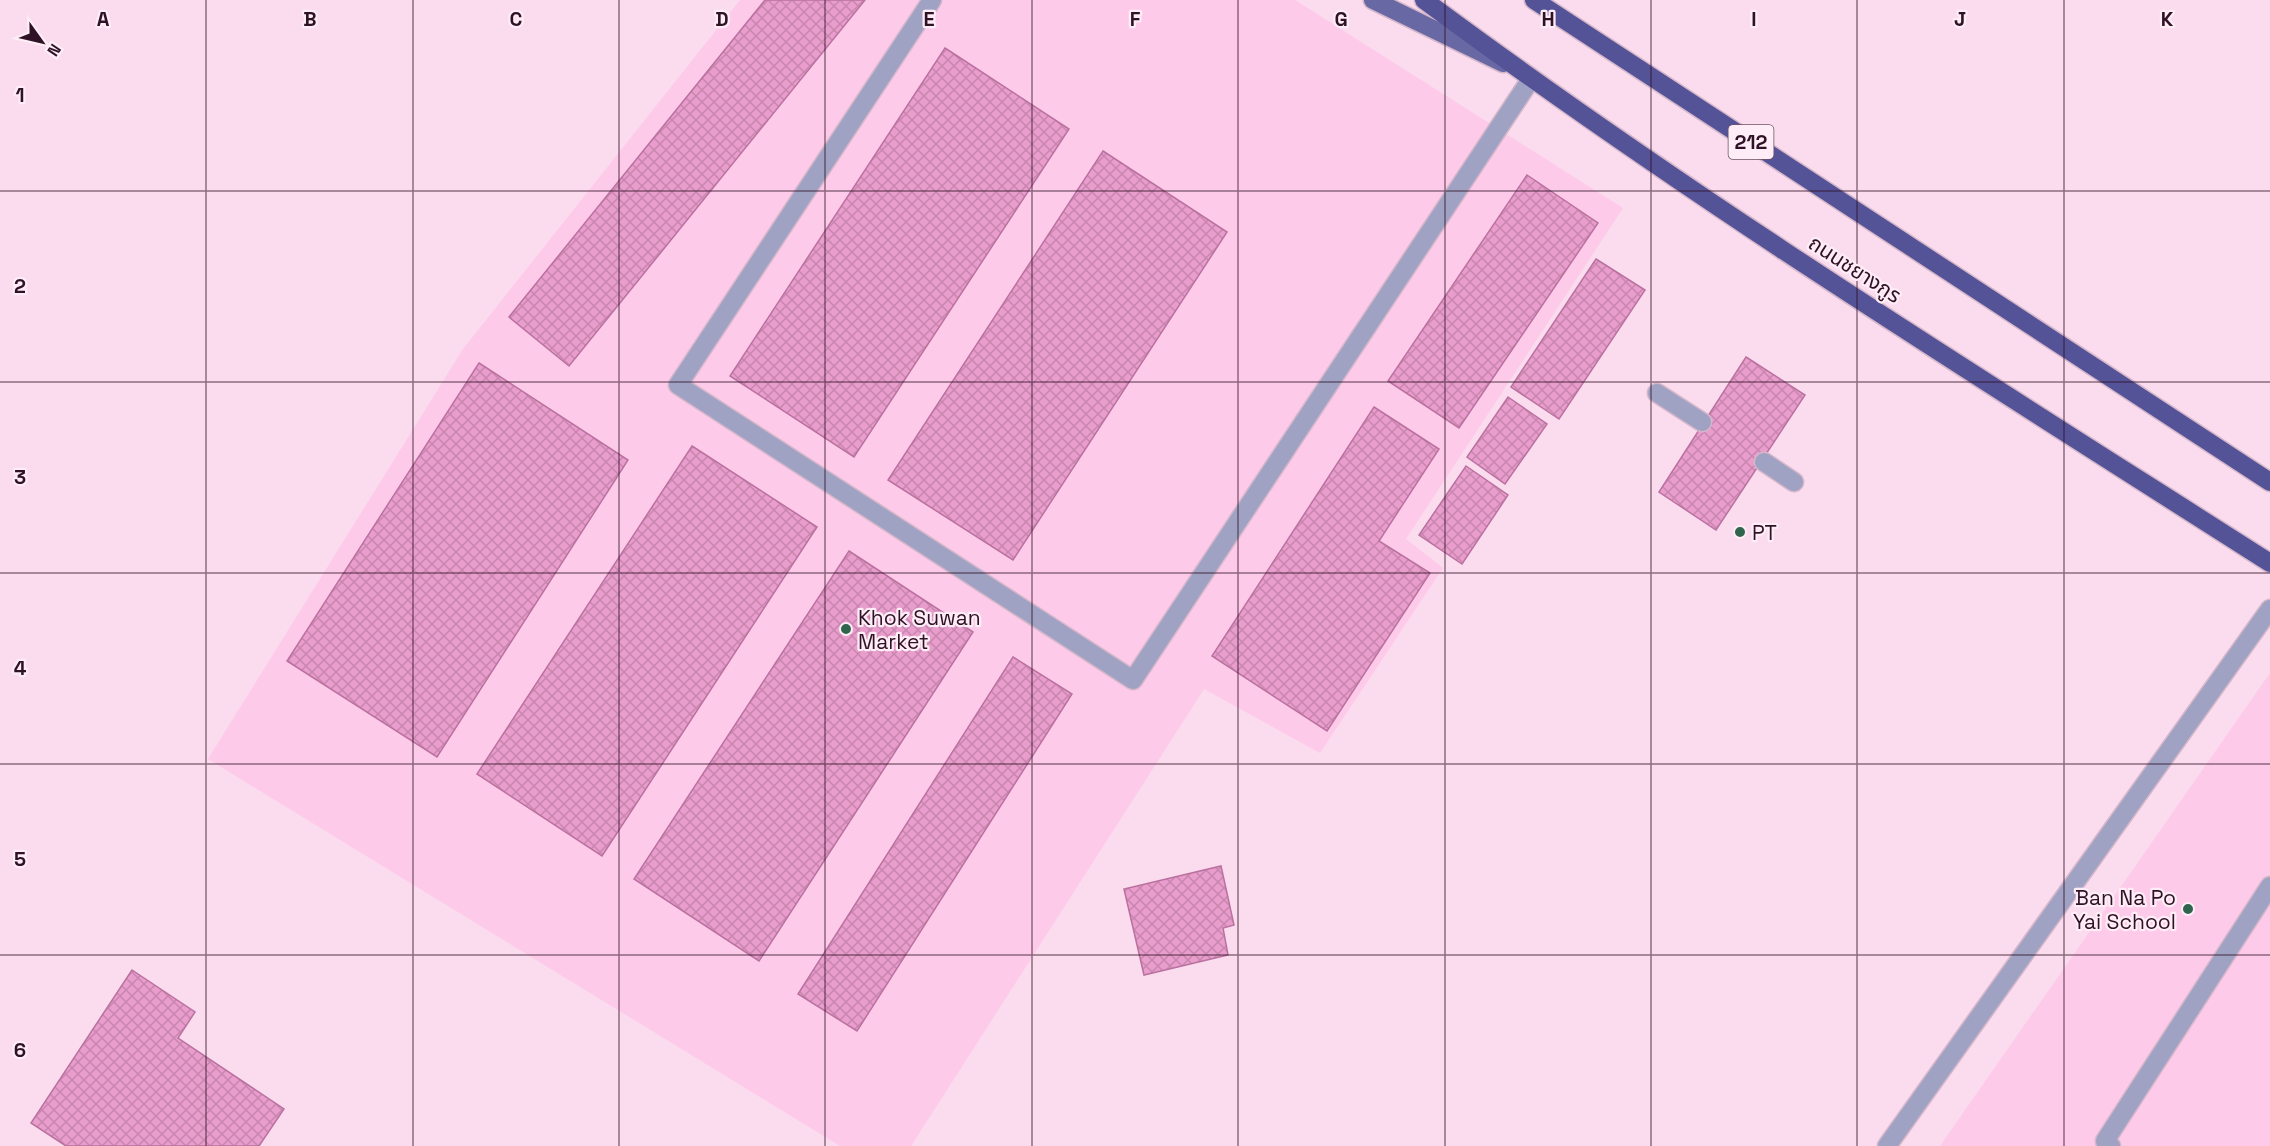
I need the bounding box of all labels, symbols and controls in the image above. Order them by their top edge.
text: A [97,6,110,32]
text: B [303,6,317,32]
text: C [510,6,523,32]
text: D [715,6,729,32]
text: E [923,6,935,32]
text: F [1130,6,1141,32]
text: G [1334,6,1348,32]
text: H [1541,6,1555,32]
text: I [1751,6,1757,32]
text: J [1954,6,1966,32]
text: K [2161,6,2174,32]
north arrow [12,12,72,72]
text: N [42,40,66,60]
text: 1 [15,82,25,108]
road number: 212 [1728,125,1774,159]
street label: ถนนชยางกูร [1804,229,1906,309]
text: 2 [14,273,26,299]
text: 3 [14,464,26,490]
place label: PT [1752,519,1777,546]
marker: PT [1733,525,1747,539]
place label: Khok Suwan Market [858,604,981,655]
marker: Khok Suwan Market [839,622,853,636]
text: 4 [14,655,27,681]
text: 5 [14,846,26,872]
place label: Ban Na Po Yai School [2073,884,2176,935]
marker: Ban Na Po Yai School [2181,902,2195,916]
text: 6 [14,1037,26,1063]

